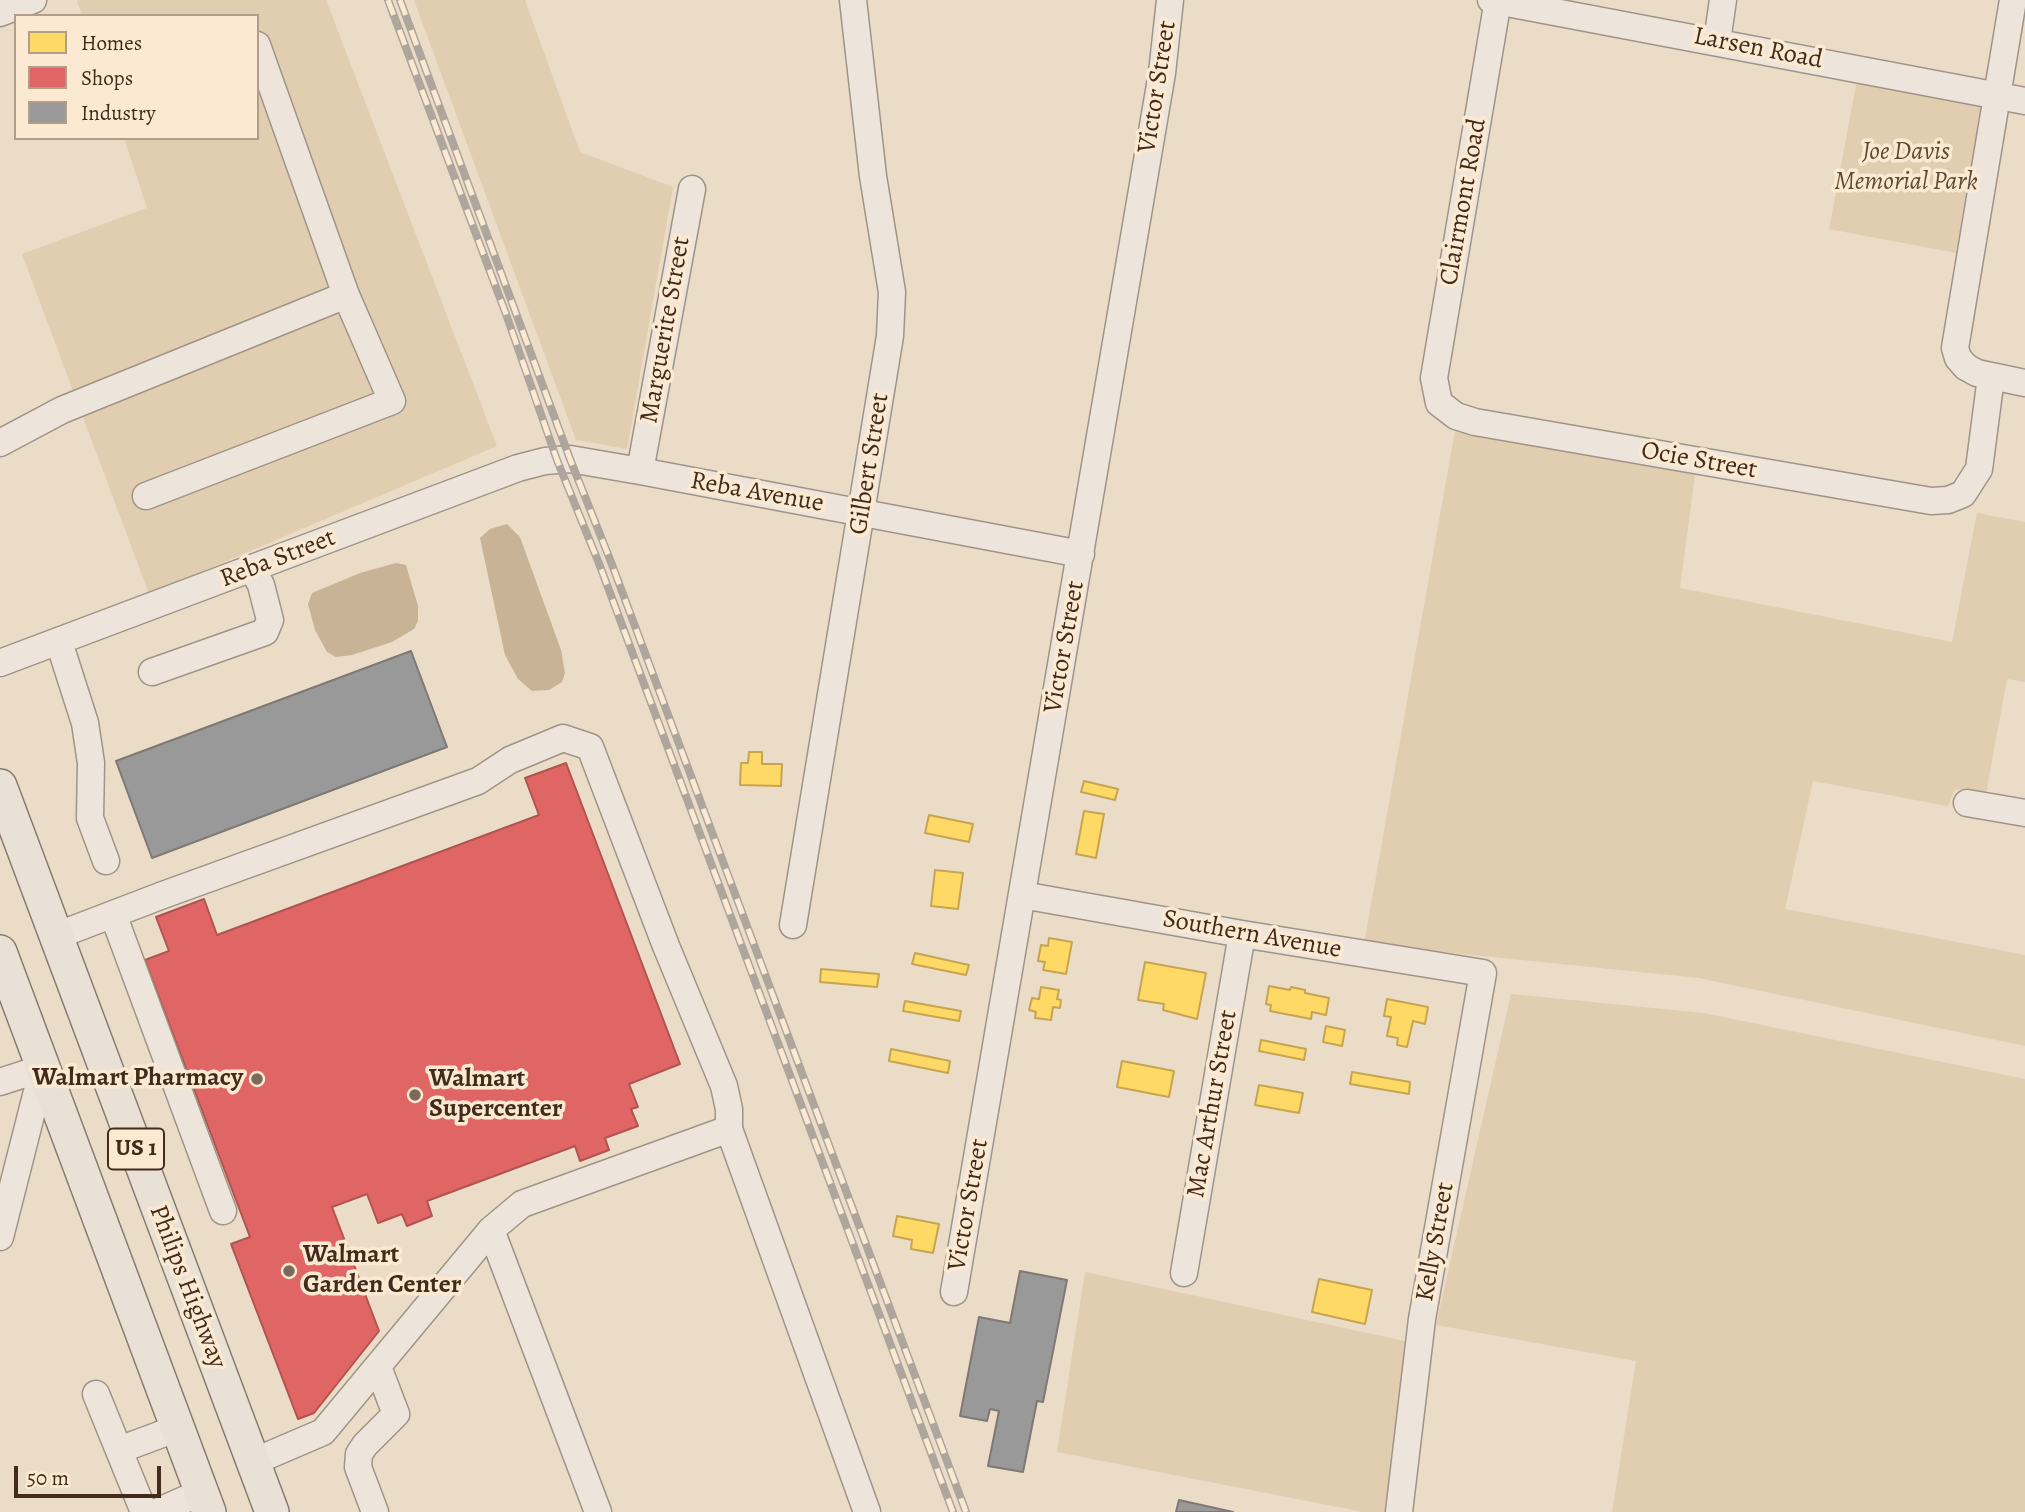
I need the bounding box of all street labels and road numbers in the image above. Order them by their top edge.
street label: Victor Street [1132,19,1184,155]
street label: Larsen Road [1691,21,1825,77]
street label: Clairmont Road [1434,116,1494,288]
street label: Marguerite Street [634,234,698,426]
street label: Gilbert Street [843,391,897,537]
street label: Ocie Street [1639,435,1759,487]
street label: Reba Avenue [688,466,826,520]
street label: Reba Street [216,523,340,595]
street label: Victor Street [1038,578,1092,716]
street label: Southern Avenue [1160,904,1344,966]
street label: Mac Arthur Street [1181,1008,1245,1200]
road number: US 1 [108,1128,164,1170]
street label: Victor Street [942,1136,996,1274]
street label: Kelly Street [1410,1180,1462,1304]
street label: Philips Highway [141,1201,233,1373]

